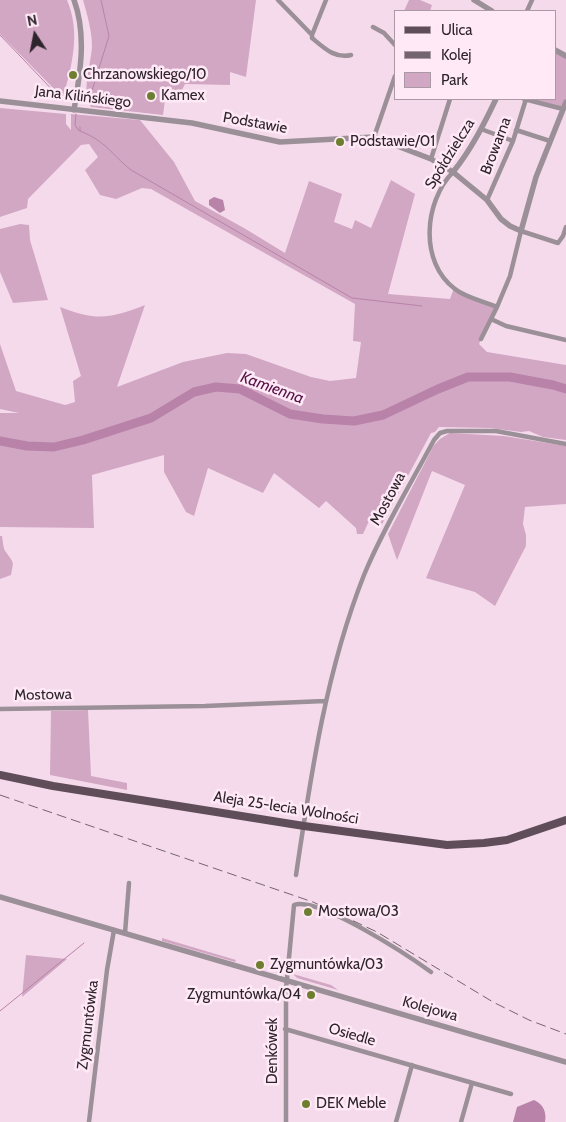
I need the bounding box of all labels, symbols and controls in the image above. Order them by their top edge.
north arrow [10,10,60,60]
text: N [26,10,39,30]
legend [394,10,556,100]
text: Ulica [441,21,472,39]
text: Kolej [441,46,472,64]
place label: Chrzanowskiego/10 [83,66,207,84]
marker: Chrzanowskiego/10 [67,69,79,81]
text: Park [441,71,468,89]
street label: Jana Kilińskiego [34,82,132,112]
place label: Kamex [161,87,205,105]
marker: Kamex [145,90,157,102]
street label: Podstawie [221,108,289,138]
street label: Spółdzielcza [421,115,479,193]
street label: Browarna [477,115,515,177]
place label: Podstawie/01 [350,133,435,151]
marker: Podstawie/01 [334,136,346,148]
water label: Kamienna [238,368,306,408]
street label: Mostowa [367,469,409,529]
street label: Mostowa [14,685,72,705]
street label: Aleja 25-lecia Wolności [212,788,360,828]
place label: Mostowa/03 [318,903,399,921]
marker: Mostowa/03 [302,906,314,918]
place label: Zygmuntówka/03 [270,956,383,974]
marker: Zygmuntówka/03 [254,959,266,971]
street label: Zygmuntówka [74,979,102,1071]
place label: Zygmuntówka/04 [187,986,301,1004]
marker: Zygmuntówka/04 [305,989,317,1001]
street label: Kolejowa [400,993,460,1025]
street label: Denkówek [264,1018,282,1084]
street label: Osiedle [326,1020,378,1050]
place label: DEK Meble [316,1095,386,1113]
marker: DEK Meble [300,1098,312,1110]

